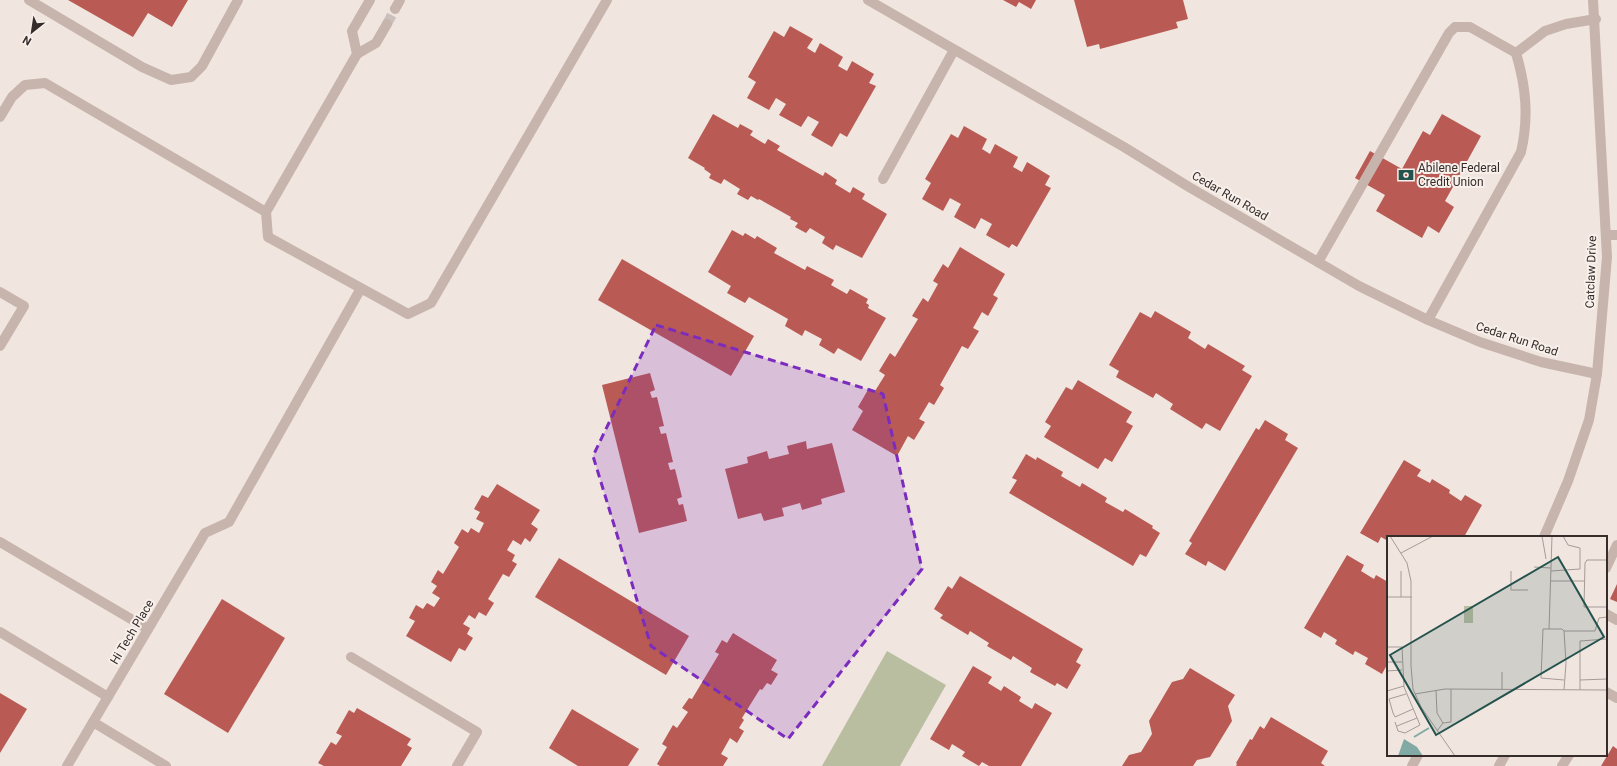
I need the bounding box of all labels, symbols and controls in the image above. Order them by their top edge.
north arrow [12,12,52,52]
text: N [20,33,34,48]
place label: Abilene Federal Credit Union [1418,161,1500,189]
bank icon: Abilene Federal Credit Union [1397,166,1415,184]
street label: Cedar Run Road [1189,169,1271,223]
street label: Catclaw Drive [1583,235,1599,309]
street label: Cedar Run Road [1474,319,1560,359]
inset map [1387,536,1607,756]
street label: Hi Tech Place [107,597,157,667]

